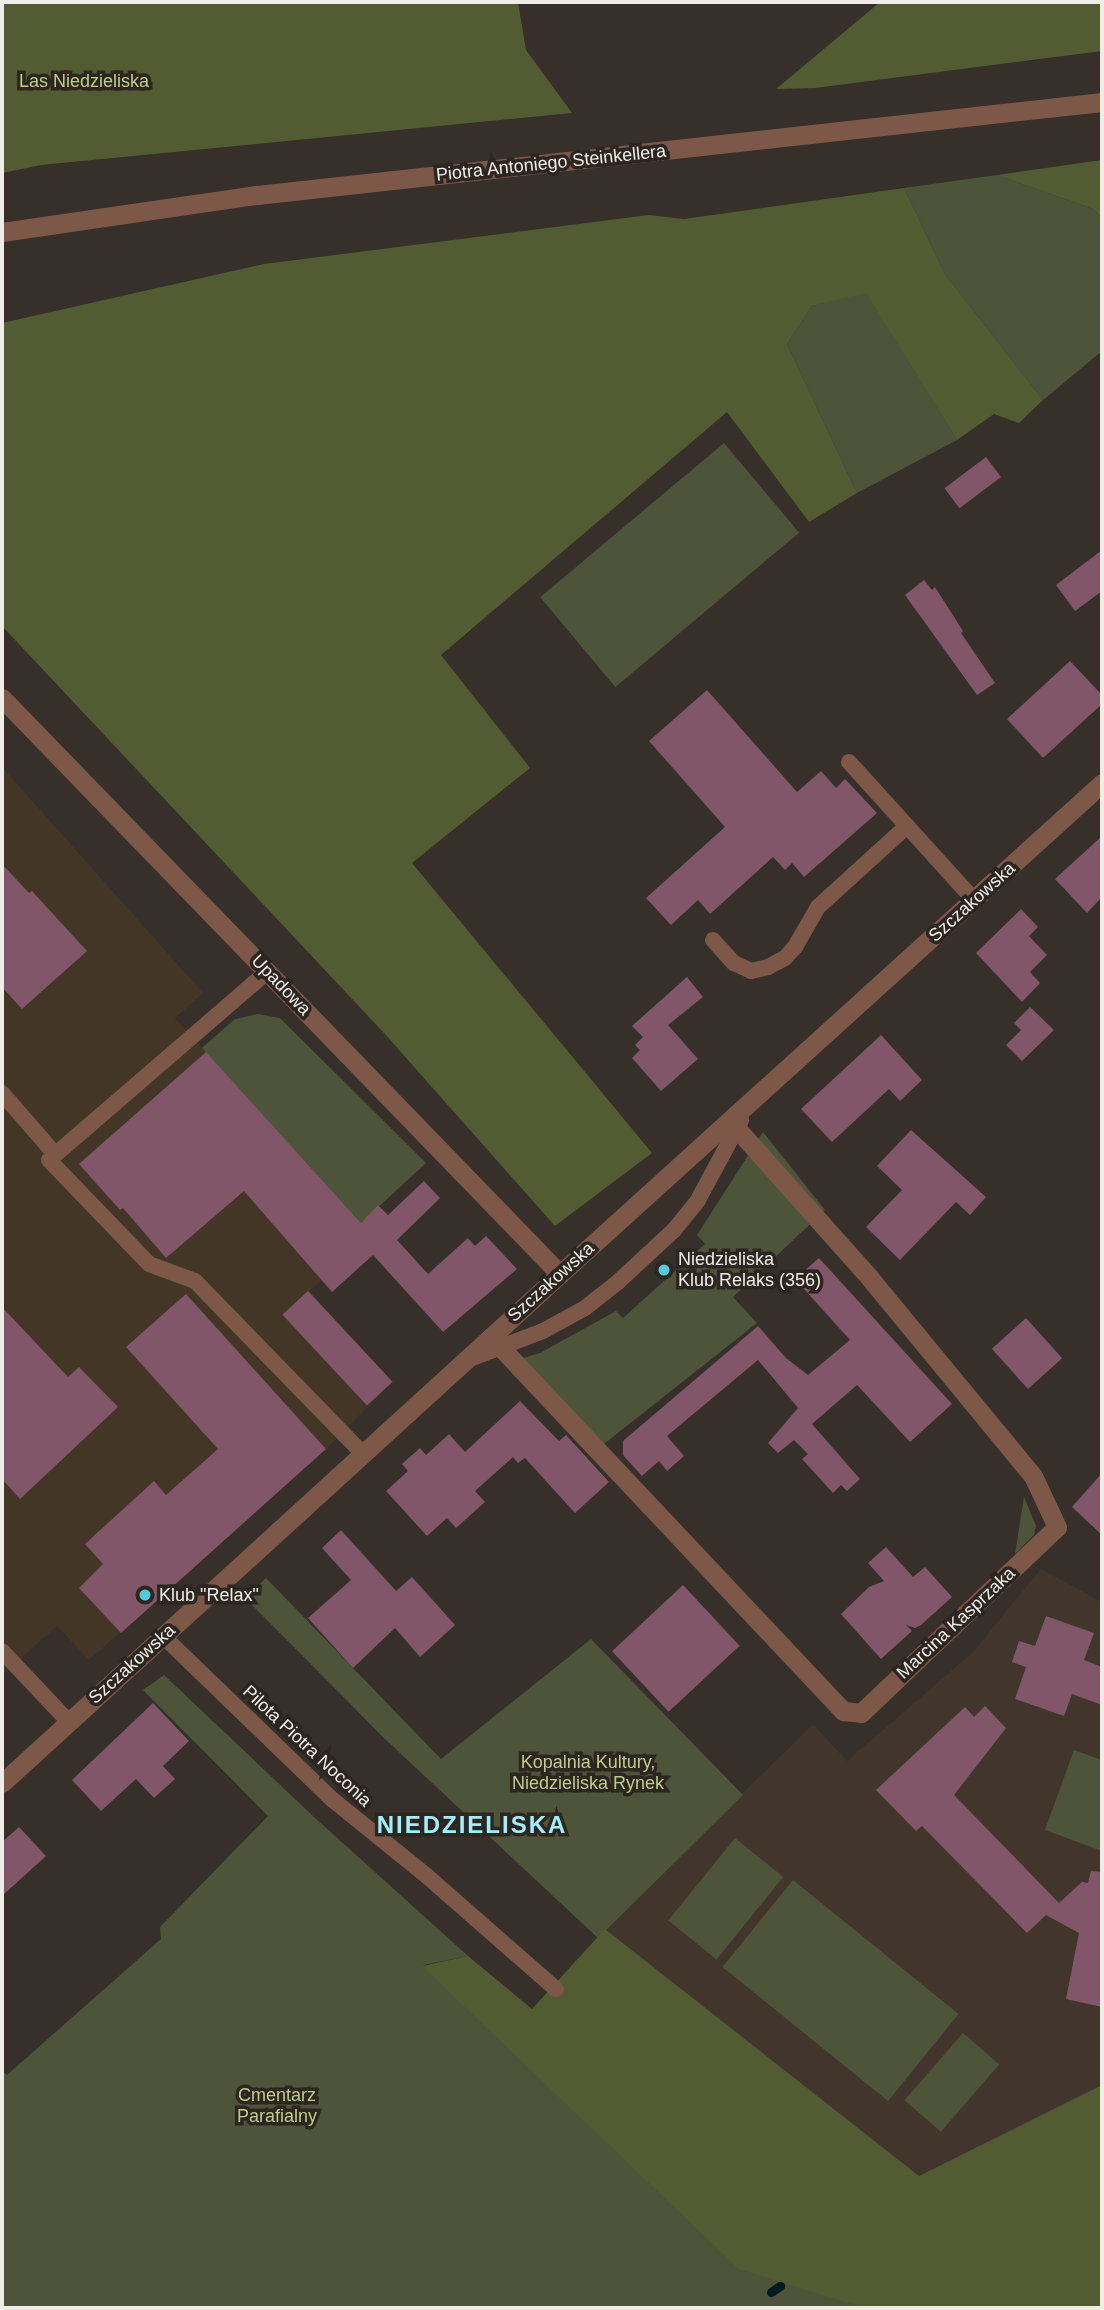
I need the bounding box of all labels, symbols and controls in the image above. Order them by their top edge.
park label: Las Niedzieliska [19,70,149,92]
street label: Piotra Antoniego Steinkellera [434,140,668,186]
street label: Szczakowska [924,857,1020,947]
street label: Upadowa [247,950,315,1020]
street label: Szczakowska [503,1237,599,1327]
place label: Niedzieliska Klub Relaks (356) [678,1249,821,1292]
marker: Niedzieliska Klub Relaks (356) [656,1262,672,1278]
street label: Marcina Kasprzaka [892,1563,1020,1683]
place label: Klub "Relax" [159,1584,259,1606]
marker: Klub "Relax" [137,1587,153,1603]
street label: Szczakowska [84,1619,180,1709]
street label: Pilota Piotra Noconia [238,1681,376,1811]
park label: Kopalnia Kultury, Niedzieliska Rynek [512,1752,664,1795]
district label: NIEDZIELISKA [378,1811,566,1839]
park label: Cmentarz Parafialny [237,2085,317,2128]

